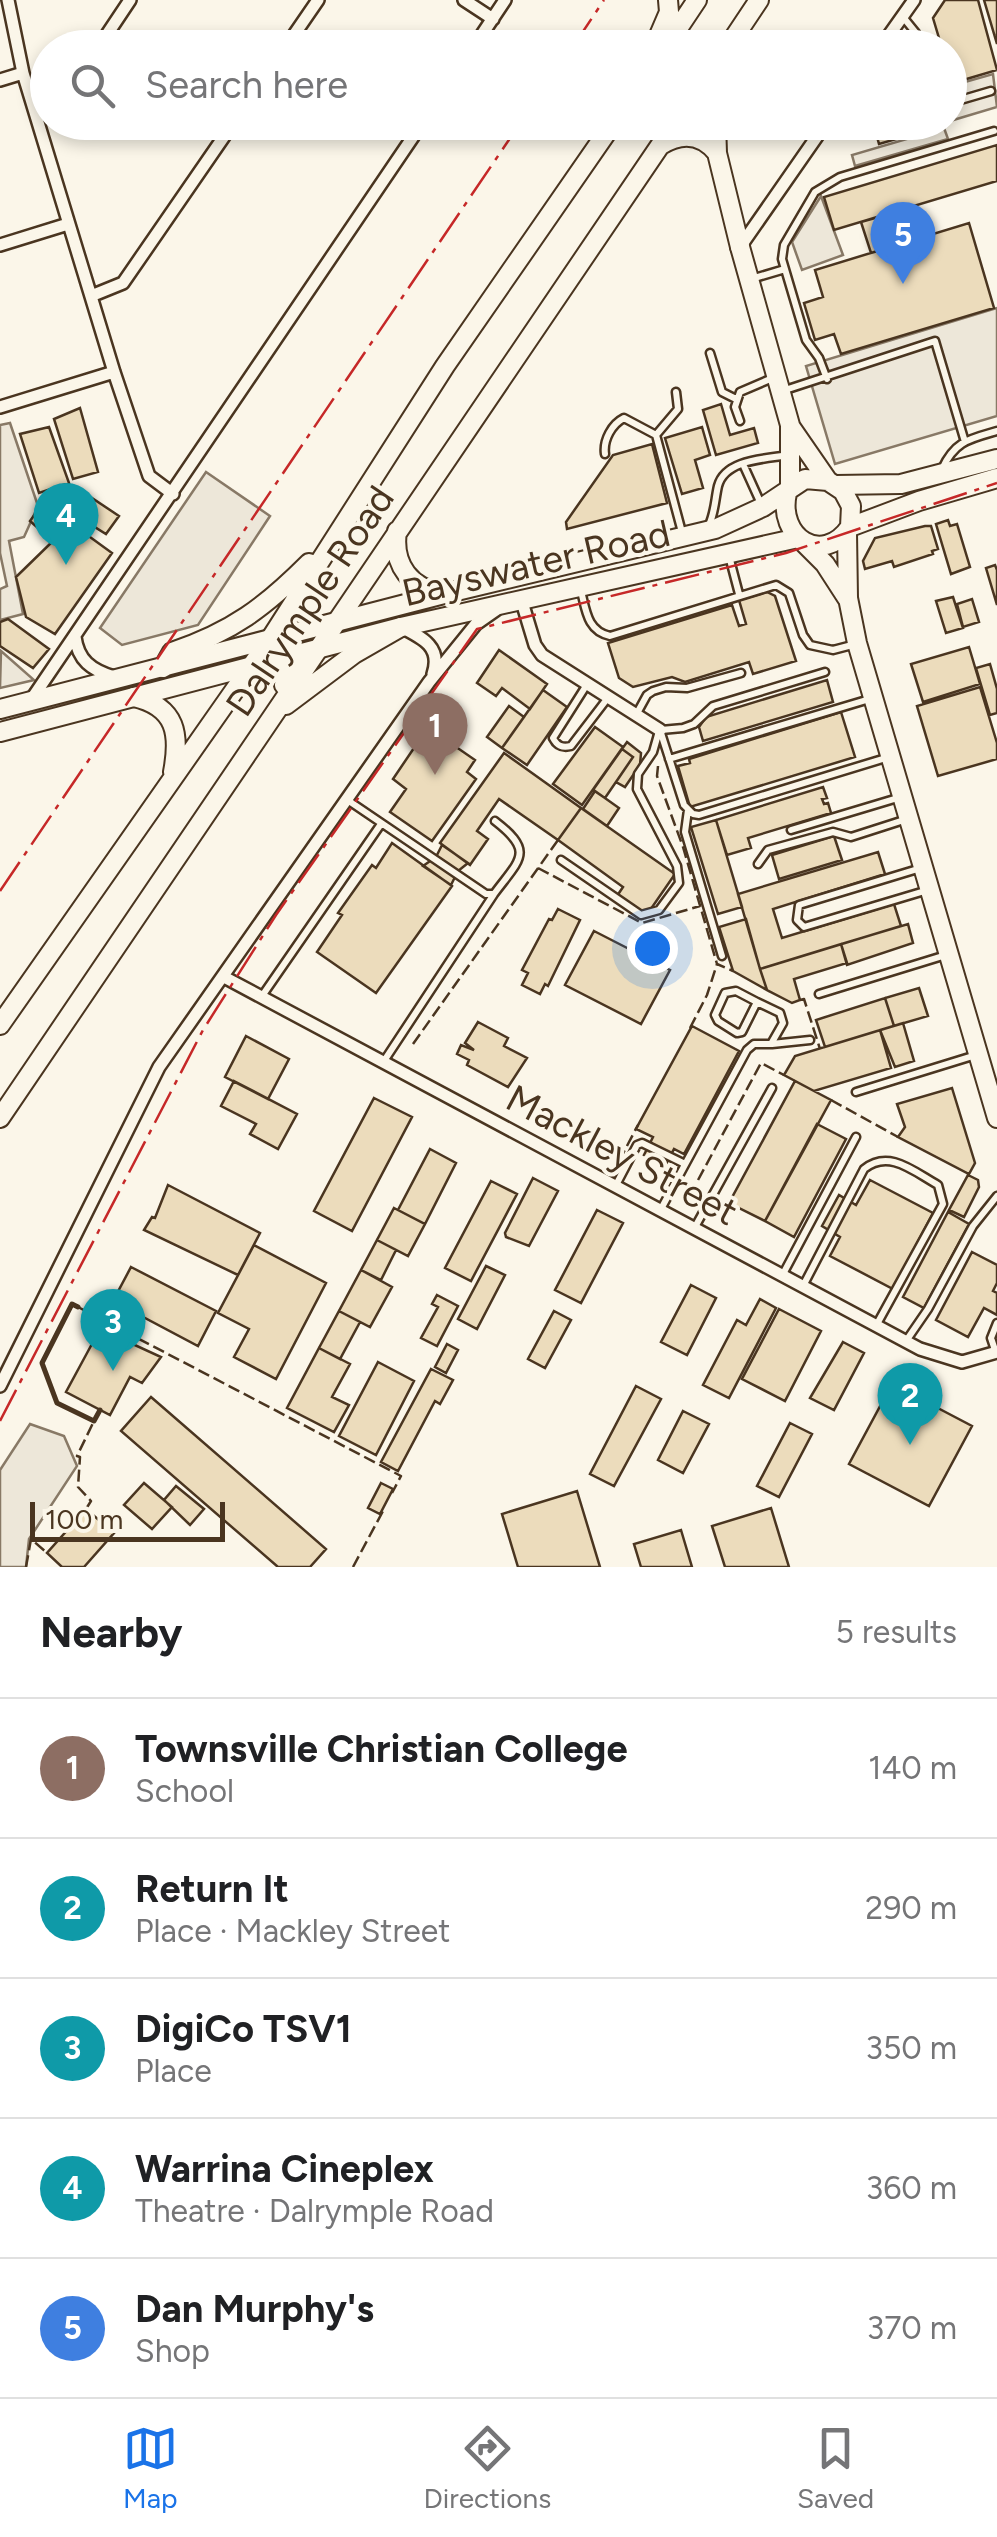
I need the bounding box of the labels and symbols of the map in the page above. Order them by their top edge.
pin: 5 [870,202,936,284]
street label: Dalrymple Road [216,477,404,725]
pin: 4 [34,482,98,565]
street label: Bayswater Road [398,510,674,616]
pin: 1 [402,692,468,775]
your location [627,923,678,974]
street label: Mackley Street [499,1075,745,1235]
pin: 3 [80,1288,146,1371]
pin: 2 [878,1362,942,1445]
scale bar [30,1497,225,1542]

